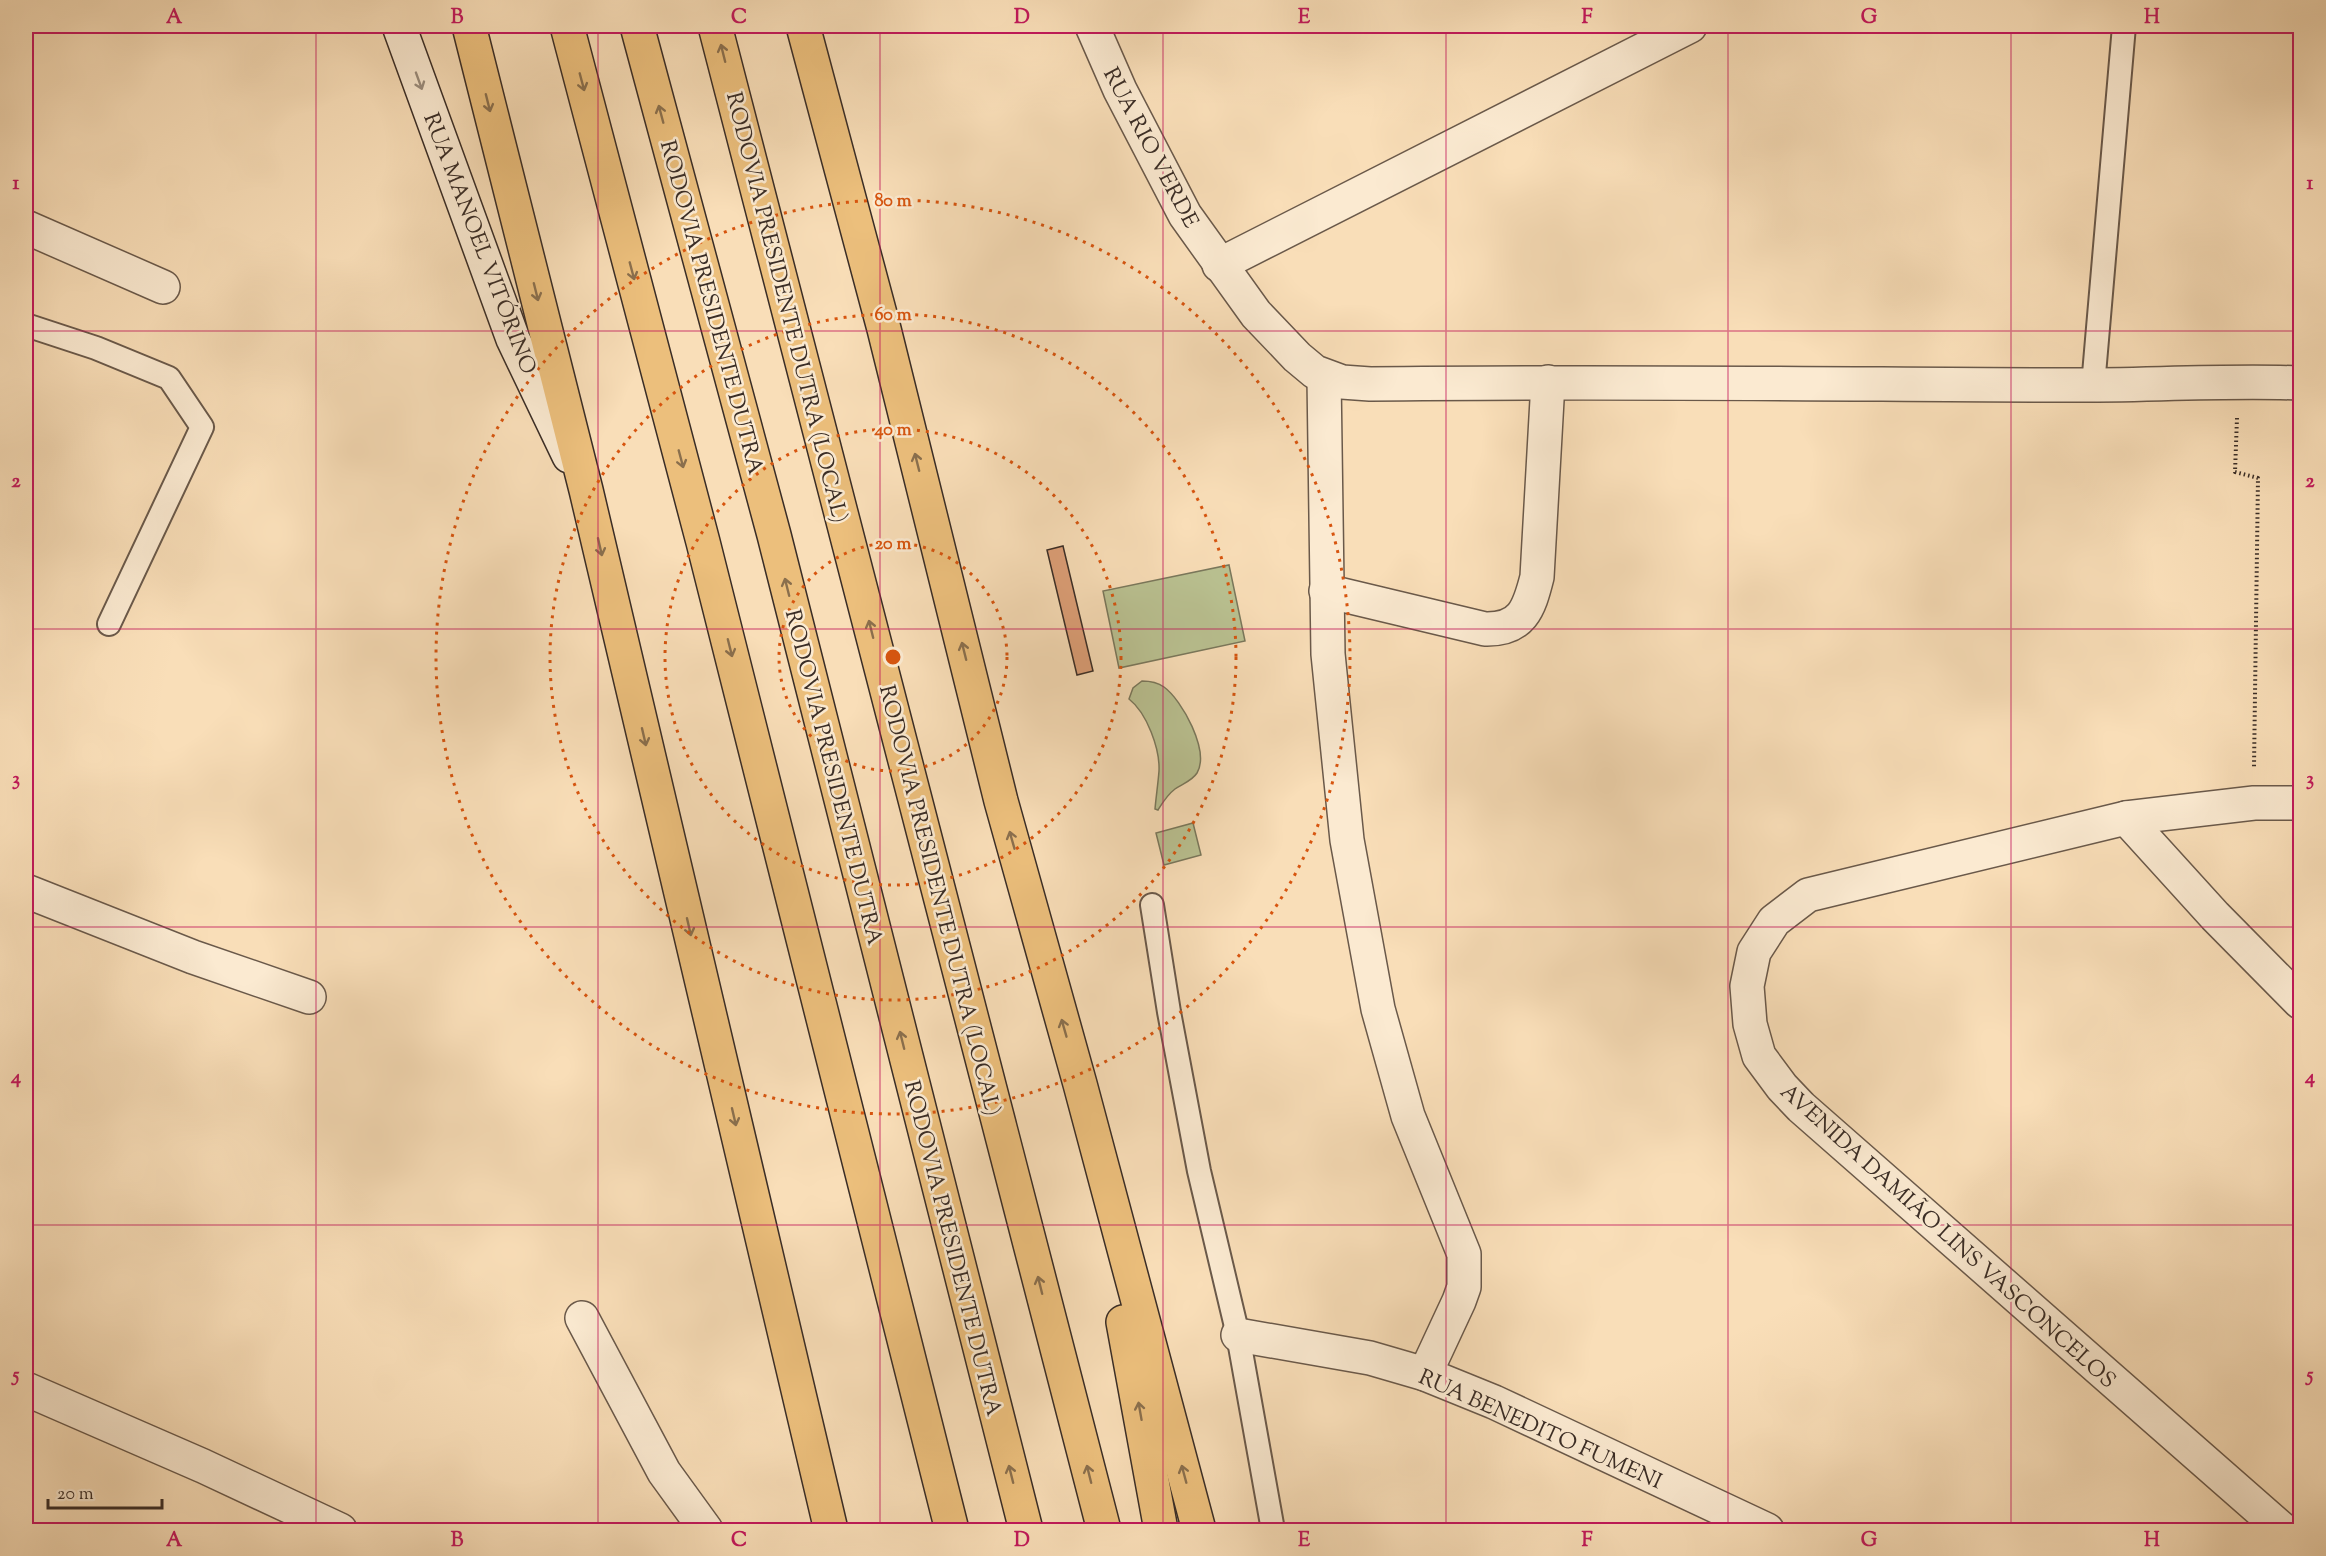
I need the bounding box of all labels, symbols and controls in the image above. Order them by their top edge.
text: A [166,4,183,33]
text: B [451,4,464,33]
text: C [731,4,747,33]
text: D [1014,4,1030,33]
text: E [1298,4,1311,33]
text: F [1581,4,1593,33]
text: G [1861,4,1878,33]
text: H [2144,4,2160,33]
one-way arrow [716,44,728,63]
street label: RUA RIO VERDE [1094,62,1205,234]
one-way arrow [415,71,426,89]
one-way arrow [577,72,588,91]
street label: RODOVIA PRESIDENTE DUTRA (LOCAL) [716,89,854,527]
one-way arrow [483,93,495,112]
one-way arrow [655,105,666,124]
street label: RUA MANOEL VITÓRINO [413,108,544,380]
street label: RODOVIA PRESIDENTE DUTRA [650,137,770,479]
text: 1 [13,170,20,199]
text: 1 [2307,170,2314,199]
text: 80 m [874,189,912,215]
one-way arrow [626,261,638,280]
one-way arrow [531,282,542,301]
text: 60 m [874,303,912,329]
text: 40 m [873,418,912,444]
one-way arrow [676,449,687,468]
one-way arrow [910,453,922,472]
text: 2 [11,468,21,497]
text: 2 [2305,468,2315,497]
text: 20 m [875,532,911,558]
one-way arrow [594,538,606,557]
one-way arrow [781,578,793,597]
street label: RODOVIA PRESIDENTE DUTRA [775,606,889,949]
one-way arrow [865,619,876,638]
one-way arrow [724,638,736,657]
one-way arrow [957,642,969,661]
centre of rings [883,647,903,667]
street label: RODOVIA PRESIDENTE DUTRA (LOCAL) [869,682,1007,1120]
one-way arrow [639,727,651,746]
text: 3 [12,766,20,795]
text: 3 [2306,766,2314,795]
one-way arrow [1006,831,1017,850]
one-way arrow [684,917,695,936]
one-way arrow [1058,1019,1070,1038]
one-way arrow [895,1031,907,1050]
text: 4 [10,1064,21,1093]
text: 4 [2304,1064,2315,1093]
street label: RODOVIA PRESIDENTE DUTRA [894,1077,1008,1420]
street label: AVENIDA DAMIÃO LINS VASCONCELOS [1772,1077,2123,1397]
one-way arrow [728,1107,740,1126]
one-way arrow [1034,1276,1046,1295]
text: 5 [11,1362,20,1391]
text: 5 [2305,1362,2314,1391]
street label: RUA BENEDITO FUMENI [1413,1363,1667,1499]
one-way arrow [1134,1402,1145,1421]
one-way arrow [1005,1465,1017,1484]
one-way arrow [1083,1465,1094,1484]
one-way arrow [1178,1465,1190,1484]
scale bar [48,1472,162,1510]
text: 20 m [57,1482,94,1508]
text: A [166,1527,183,1556]
text: B [451,1527,464,1556]
text: C [731,1527,747,1556]
text: D [1014,1527,1030,1556]
text: E [1298,1527,1311,1556]
text: F [1581,1527,1593,1556]
text: G [1861,1527,1878,1556]
text: H [2144,1527,2160,1556]

